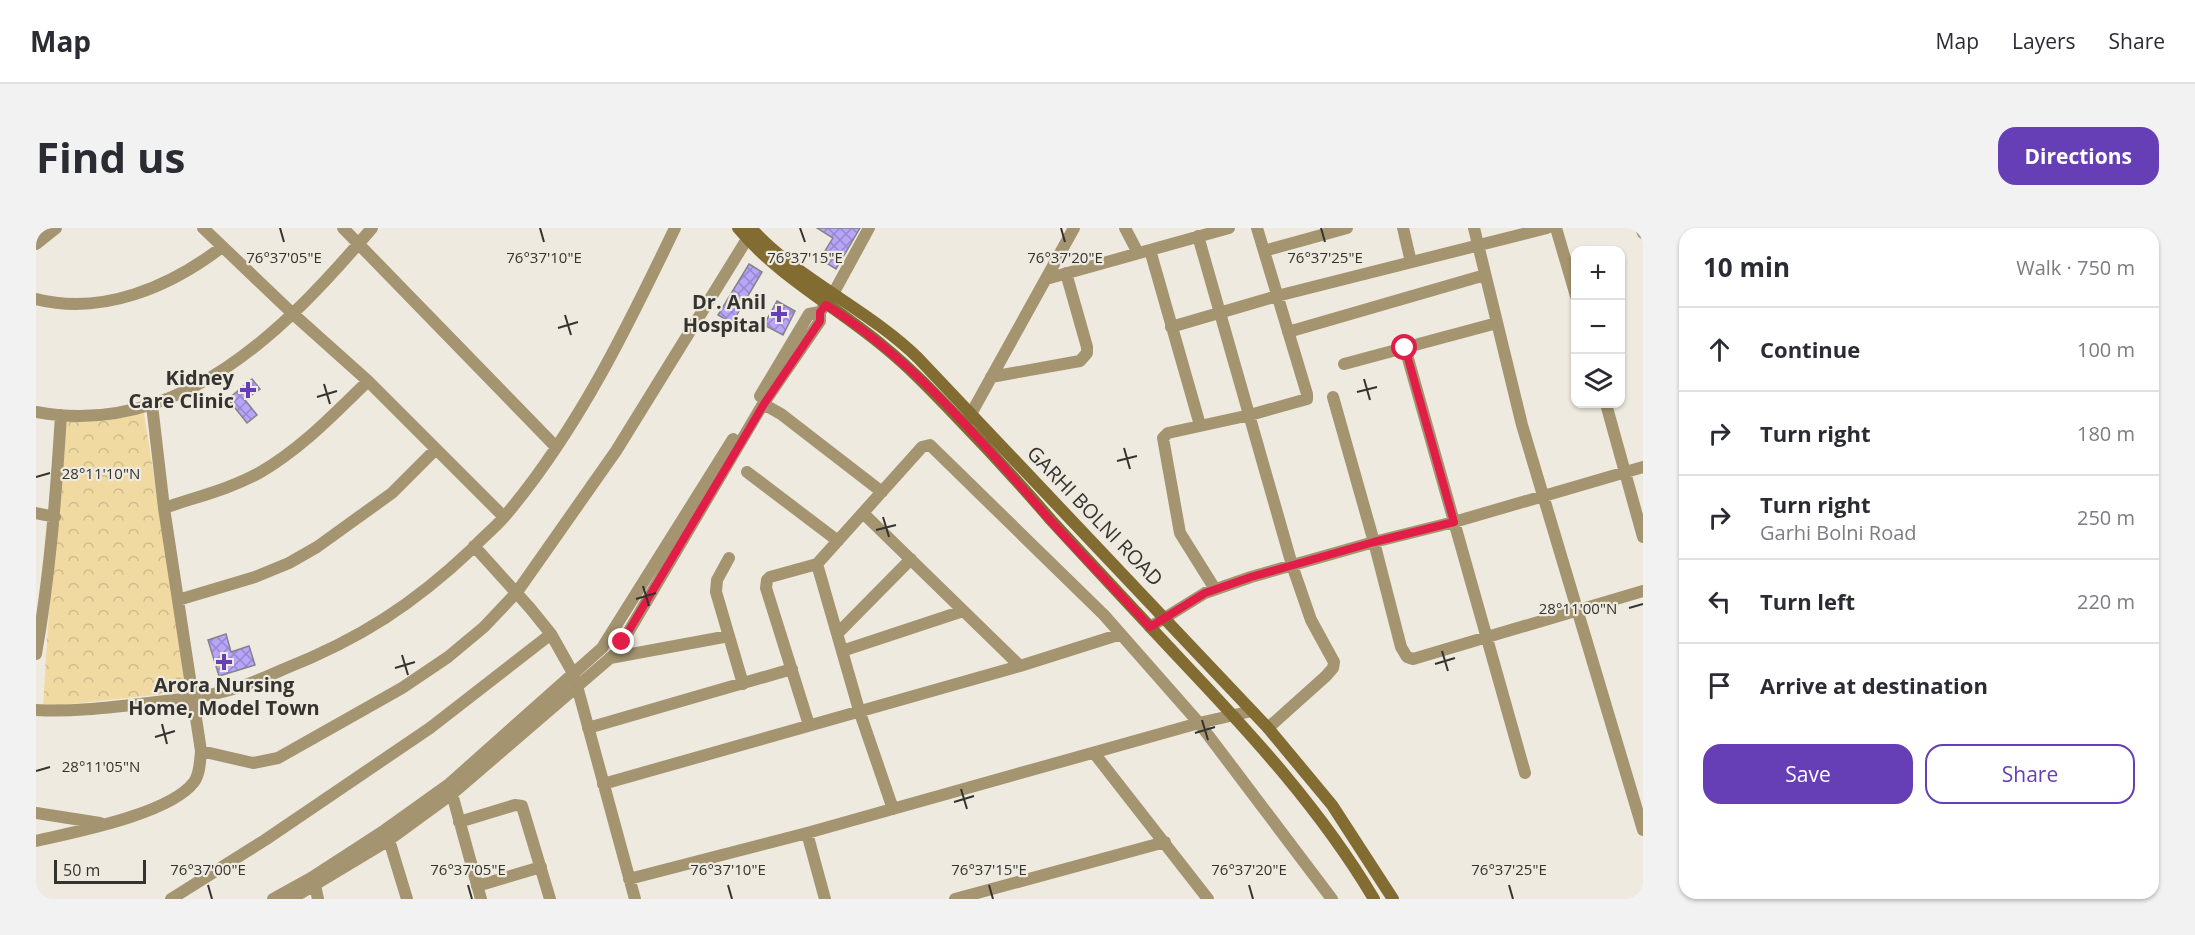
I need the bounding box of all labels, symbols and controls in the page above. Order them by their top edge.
text: Map [30,22,91,60]
text: Map [1936,27,1979,55]
text: Layers [2012,27,2076,55]
text: Share [2109,27,2165,55]
button: Directions [1998,127,2159,185]
text: Find us [36,128,185,185]
map controls [1571,246,1625,408]
button: + [1571,246,1625,300]
text: 76°37'05"E [246,247,322,267]
text: 76°37'10"E [506,247,582,267]
text: 76°37'15"E [767,247,843,267]
text: 76°37'20"E [1027,247,1103,267]
text: 76°37'25"E [1287,247,1363,267]
text: 10 min [1703,249,1790,285]
text: Walk · 750 m [2016,254,2135,281]
place label: Dr. Anil Hospital [683,288,766,338]
button: − [1571,300,1625,354]
marker: Dr. Anil Hospital [770,305,788,323]
icon: ahead [1703,333,1736,366]
route start [1391,334,1417,360]
text: Continue [1760,334,1860,364]
text: 100 m [2077,336,2135,363]
button: layers [1571,354,1625,408]
place label: Kidney Care Clinic [129,364,235,414]
marker: Kidney Care Clinic [239,381,257,399]
icon: right [1703,417,1736,450]
text: Turn right [1760,418,1871,448]
text: 180 m [2077,420,2135,447]
street label: GARHI BOLNI ROAD [1021,440,1169,592]
text: 28°11'10"N [62,463,140,483]
text: Turn right [1760,489,1871,519]
icon: right [1703,501,1736,534]
text: 250 m [2077,504,2135,531]
text: Garhi Bolni Road [1760,519,1917,546]
icon: left [1703,585,1736,618]
text: Turn left [1760,586,1855,616]
text: 220 m [2077,588,2135,615]
text: 28°11'00"N [1539,598,1617,618]
route end [608,628,634,654]
marker: Arora Nursing Home, Model Town [215,653,233,671]
icon: arrive [1703,669,1736,702]
text: Arrive at destination [1760,670,1988,700]
place label: Arora Nursing Home, Model Town [128,671,320,721]
button: Save [1703,744,1913,804]
button: Share [1925,744,2135,804]
text: 28°11'05"N [62,756,140,776]
scale bar [54,857,146,884]
text: 50 m [63,859,100,881]
text: 76°37'00"E [170,859,246,879]
text: 76°37'05"E [430,859,506,879]
text: 76°37'10"E [690,859,766,879]
text: 76°37'15"E [951,859,1027,879]
text: 76°37'20"E [1211,859,1287,879]
text: 76°37'25"E [1471,859,1547,879]

